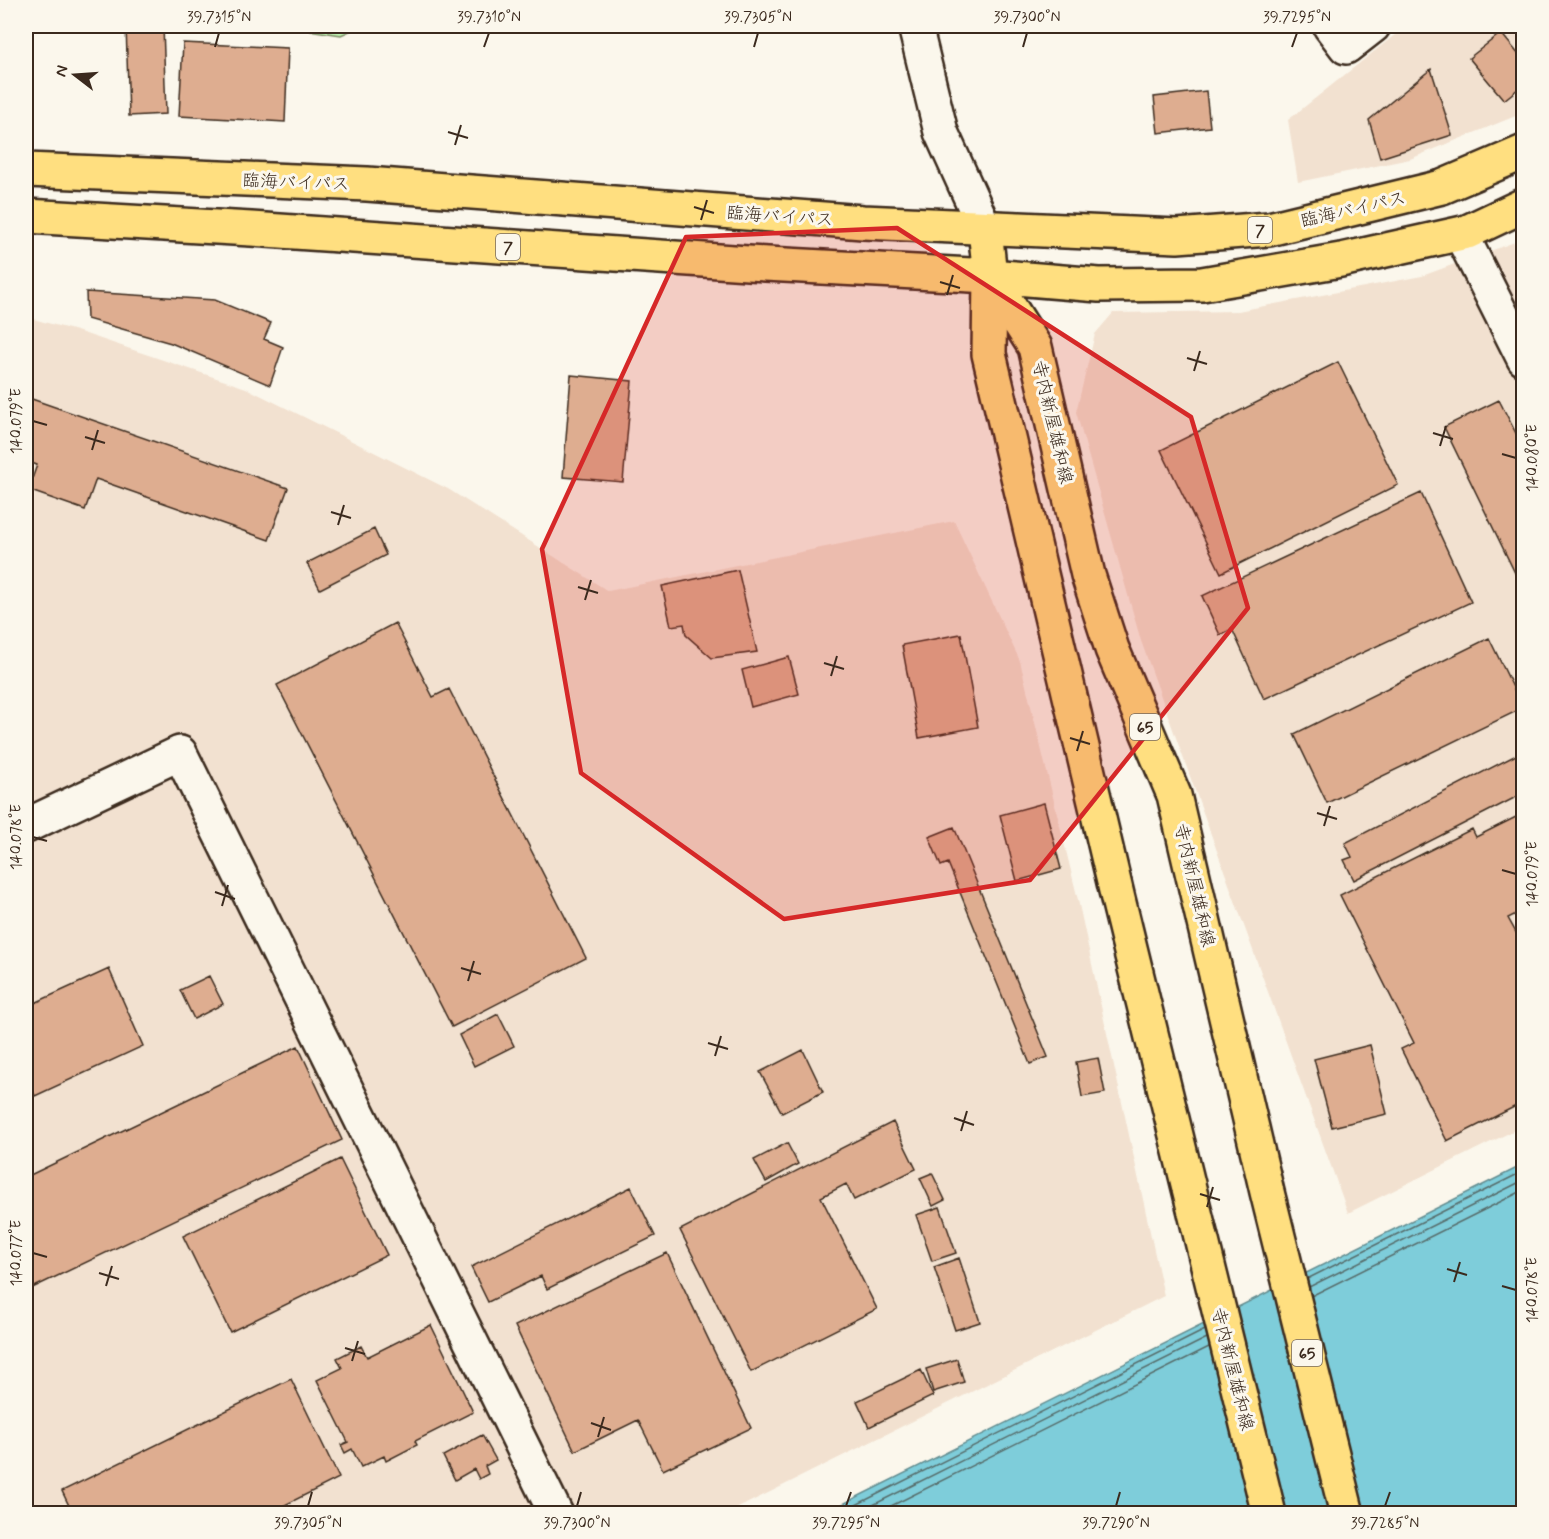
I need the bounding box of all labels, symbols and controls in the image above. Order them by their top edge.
text: 39.7315°N [187,8,251,28]
text: 39.7310°N [457,8,521,28]
text: 39.7305°N [724,8,792,28]
text: 39.7300°N [993,8,1061,28]
text: 39.7295°N [1263,8,1331,28]
north arrow [45,45,105,105]
text: N [50,63,74,79]
street label: 臨海バイパス [242,169,350,197]
street label: 臨海バイパス [1298,186,1408,234]
street label: 臨海バイパス [725,201,834,233]
road number: 7 [1248,217,1272,243]
road number: 7 [496,234,520,260]
street label: 寺内新屋雄和線 [1026,358,1078,486]
text: 140.079°E [7,388,27,454]
text: 140.080°E [1523,424,1543,492]
road number: 65 [1130,714,1160,740]
text: 140.078°E [7,804,27,870]
street label: 寺内新屋雄和線 [1168,821,1220,949]
text: 140.079°E [1523,841,1543,907]
text: 140.077°E [7,1220,27,1286]
text: 140.078°E [1523,1257,1543,1323]
street label: 寺内新屋雄和線 [1205,1305,1259,1433]
road number: 65 [1292,1340,1322,1366]
text: 39.7305°N [274,1514,342,1534]
text: 39.7300°N [543,1514,611,1534]
text: 39.7295°N [812,1514,880,1534]
text: 39.7290°N [1082,1514,1150,1534]
text: 39.7285°N [1351,1514,1419,1534]

